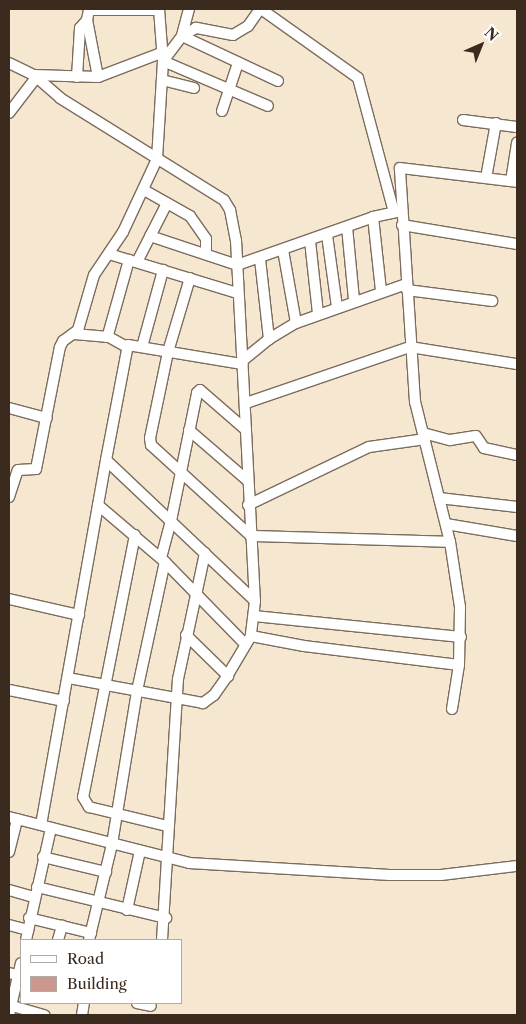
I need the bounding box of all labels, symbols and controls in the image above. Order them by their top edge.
north arrow [456,20,506,70]
text: N [481,24,502,45]
legend [20,939,182,1004]
text: Road [67,949,104,968]
text: Building [67,974,127,993]

